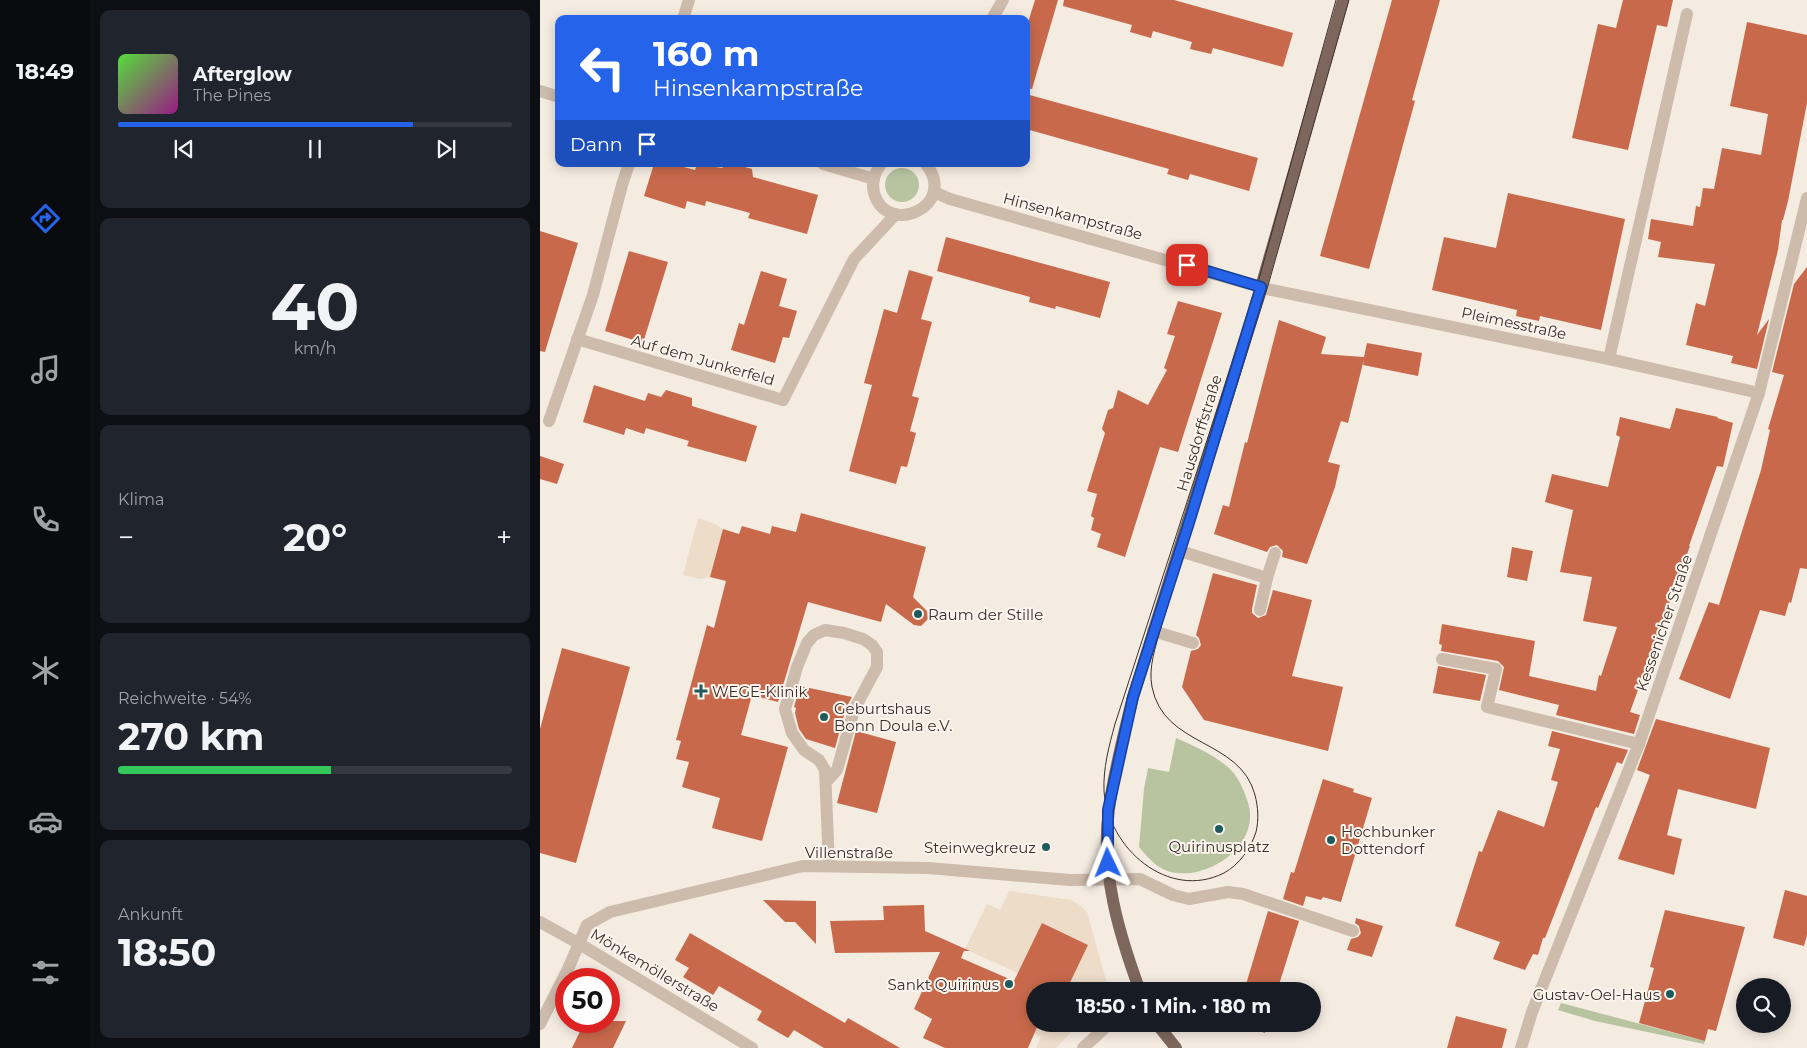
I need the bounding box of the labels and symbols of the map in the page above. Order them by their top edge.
street label: Hinsenkampstraße [1001,188,1145,244]
pin [1166,244,1208,286]
street label: Pleimesstraße [1460,303,1568,343]
street label: Auf dem Junkerfeld [629,330,777,390]
street label: Hausdorffstraße [1172,372,1226,494]
street label: Kessenicher Straße [1632,552,1696,694]
place label: Raum der Stille [928,605,1043,624]
marker: Raum der Stille [912,608,924,620]
place label: WEGE-Klinik [712,682,807,701]
marker: WEGE-Klinik [694,684,708,698]
place label: Geburtshaus Bonn Doula e.V. [834,699,952,735]
marker: Geburtshaus Bonn Doula e.V. [818,711,830,723]
place label: Hochbunker Dottendorf [1341,822,1435,858]
marker: Quirinusplatz [1213,823,1225,835]
marker: Hochbunker Dottendorf [1325,834,1337,846]
position arrow [1081,836,1133,888]
place label: Quirinusplatz [1169,837,1270,856]
place label: Steinwegkreuz [924,838,1036,857]
marker: Steinwegkreuz [1040,841,1052,853]
street label: Villenstraße [805,843,893,862]
street label: Mönkemöllerstraße [587,924,723,1016]
speed limit sign: 50 [555,968,620,1033]
place label: Sankt Quirinus [888,975,999,994]
marker: Sankt Quirinus [1003,978,1015,990]
place label: Gustav-Oel-Haus [1533,985,1660,1004]
marker: Gustav-Oel-Haus [1664,988,1676,1000]

